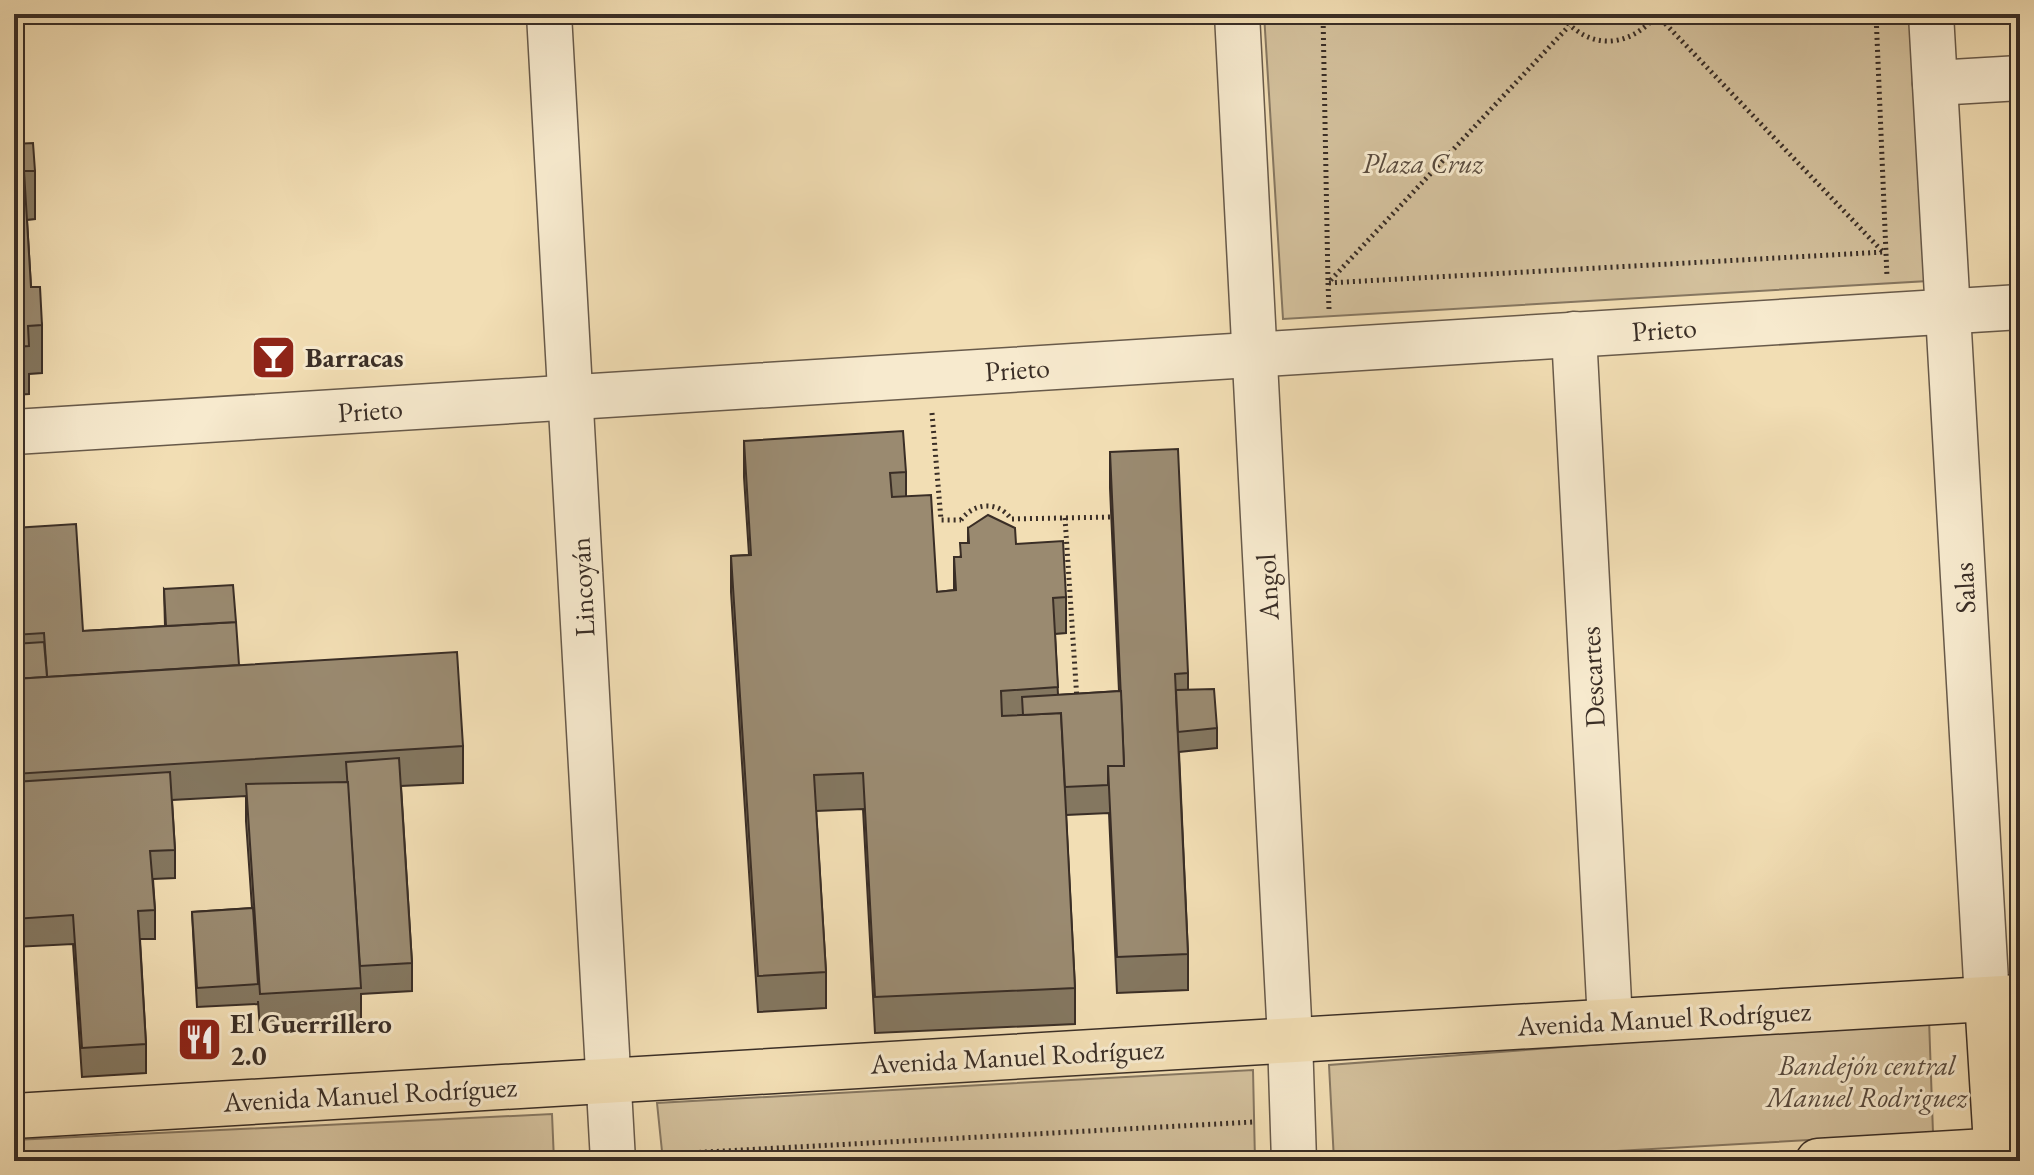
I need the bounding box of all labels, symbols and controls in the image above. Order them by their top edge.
park label: Plaza Cruz [1362,145,1484,181]
street label: Prieto [1630,309,1698,349]
bar icon: Barracas [250,333,298,381]
place label: Barracas [305,339,404,375]
street label: Prieto [983,349,1051,389]
street label: Prieto [336,390,404,430]
street label: Lincoyán [561,536,603,638]
street label: Angol [1247,553,1287,622]
street label: Salas [1945,562,1983,614]
street label: Descartes [1571,625,1613,729]
street label: Avenida Manuel Rodríguez [1515,992,1812,1044]
place label: El Guerrillero 2.0 [230,1005,392,1073]
restaurant icon: El Guerrillero 2.0 [175,1015,223,1063]
street label: Avenida Manuel Rodríguez [868,1030,1165,1082]
park label: Bandejón central Manuel Rodriguez [1764,1047,1968,1115]
street label: Avenida Manuel Rodríguez [221,1068,518,1120]

